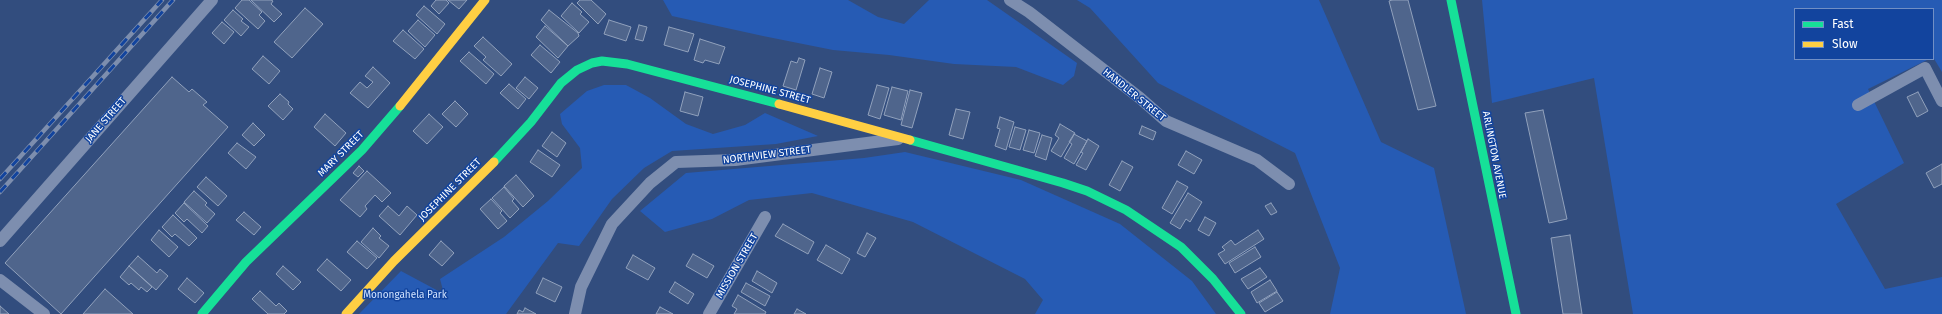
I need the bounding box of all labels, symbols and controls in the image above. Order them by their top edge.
legend [1794,8,1934,60]
text: Fast [1832,17,1854,31]
text: Slow [1832,37,1858,51]
street label: HANDLER STREET [1100,66,1168,124]
street label: JOSEPHINE STREET [728,73,812,107]
street label: JANE STREET [83,95,129,145]
street label: ARLINGTON AVENUE [1480,110,1508,200]
street label: MARY STREET [316,129,366,179]
street label: NORTHVIEW STREET [722,144,812,166]
street label: JOSEPHINE STREET [416,156,484,224]
street label: MISSION STREET [714,231,760,301]
park label: Monongahela Park [363,289,447,301]

